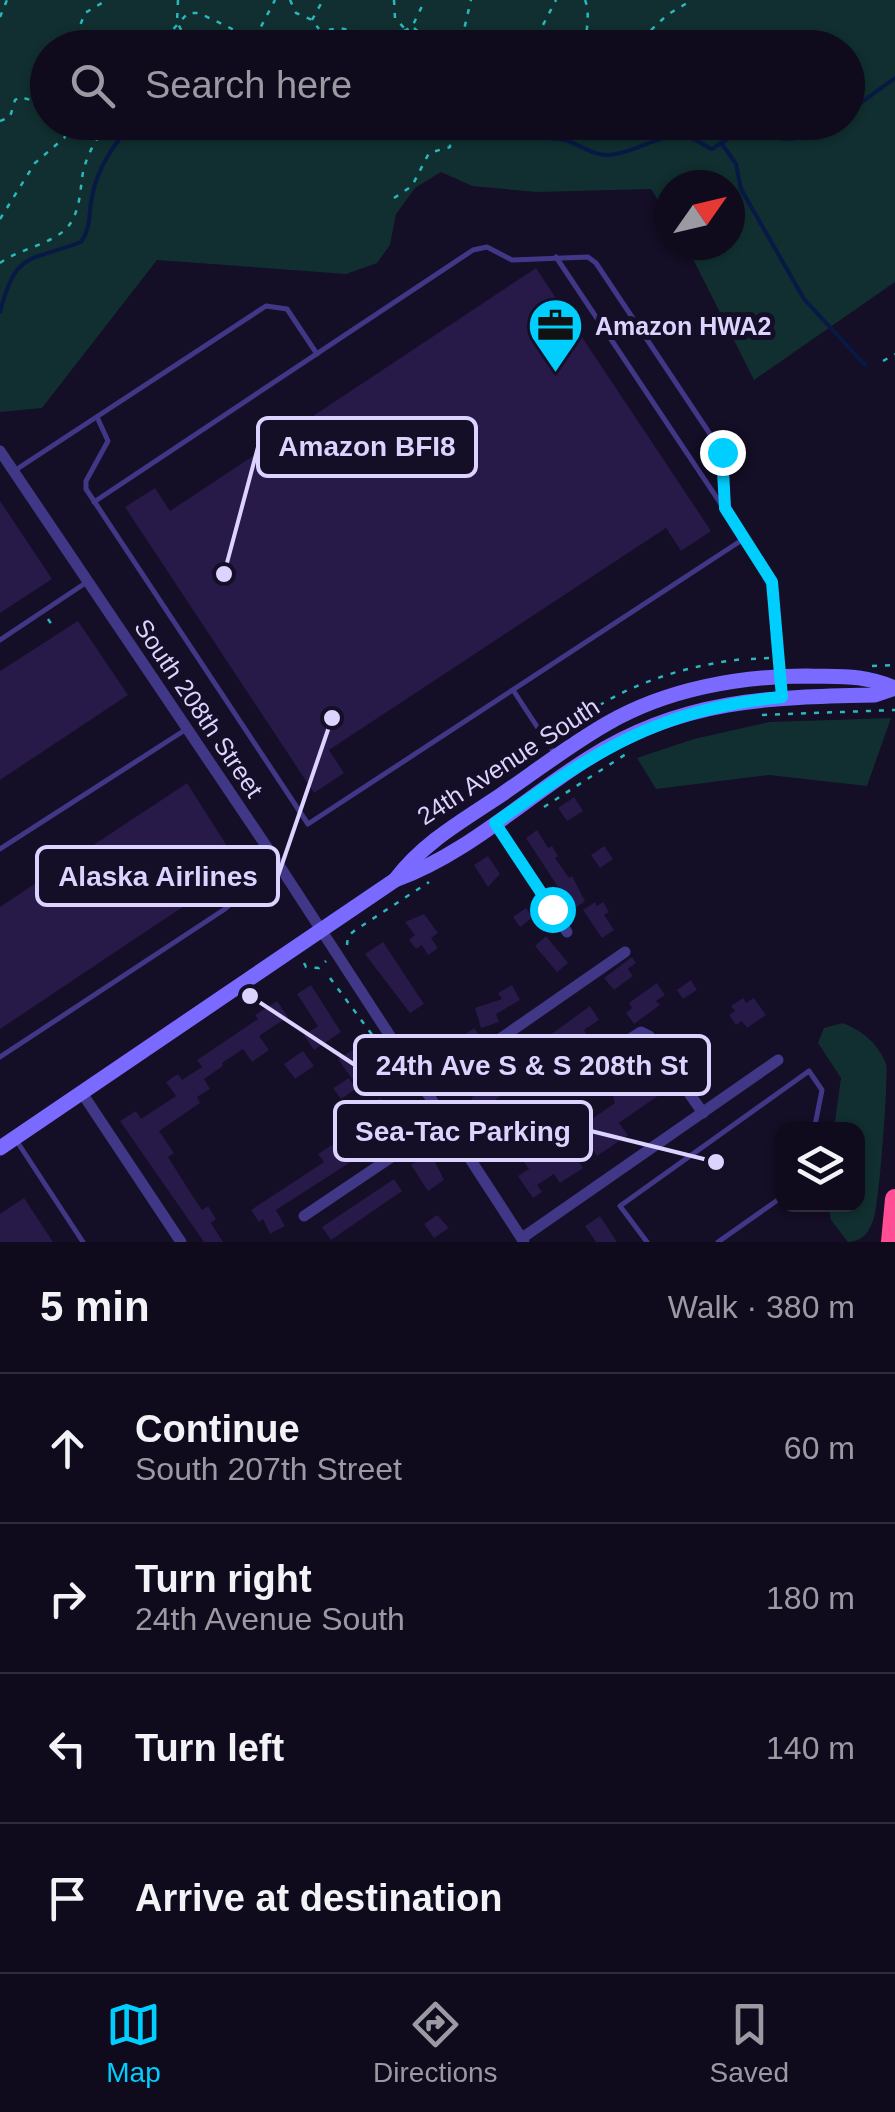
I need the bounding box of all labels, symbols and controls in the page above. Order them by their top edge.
search box [30,30,865,140]
icon: search [65,58,120,113]
text: Search here [145,64,352,106]
north arrow [655,170,745,260]
office icon: Amazon HWA2 [526,296,586,375]
place label: Amazon HWA2 [595,312,771,340]
callout: Amazon BFI8 [258,418,476,476]
route end [700,430,746,476]
text: Amazon BFI8 [278,431,456,462]
street label: South 208th Street [129,614,269,802]
street label: 24th Avenue South [412,692,604,830]
callout: Alaska Airlines [37,847,278,905]
text: Alaska Airlines [58,861,258,892]
route start [530,887,576,933]
callout: 24th Ave S & S 208th St [355,1036,709,1094]
text: 24th Ave S & S 208th St [376,1050,688,1081]
callout: Sea-Tac Parking [335,1102,591,1160]
text: Sea-Tac Parking [355,1116,571,1147]
map controls [775,1122,865,1212]
button: layers [775,1122,865,1212]
text: 5 min [40,1283,150,1330]
text: Walk · 380 m [668,1289,855,1325]
text: Continue [135,1408,300,1450]
icon: ahead [40,1421,95,1476]
text: 60 m [784,1430,855,1466]
text: South 207th Street [135,1451,402,1487]
text: Turn right [135,1558,312,1600]
icon: right [40,1571,95,1626]
text: 180 m [766,1580,855,1616]
text: 24th Avenue South [135,1601,405,1637]
icon: left [40,1721,95,1776]
text: Turn left [135,1727,284,1769]
text: 140 m [766,1730,855,1766]
icon: arrive [40,1871,95,1926]
text: Arrive at destination [135,1877,502,1919]
tab: Map [106,1997,161,2089]
tab: Directions [373,1997,498,2089]
tab: Saved [710,1997,789,2089]

